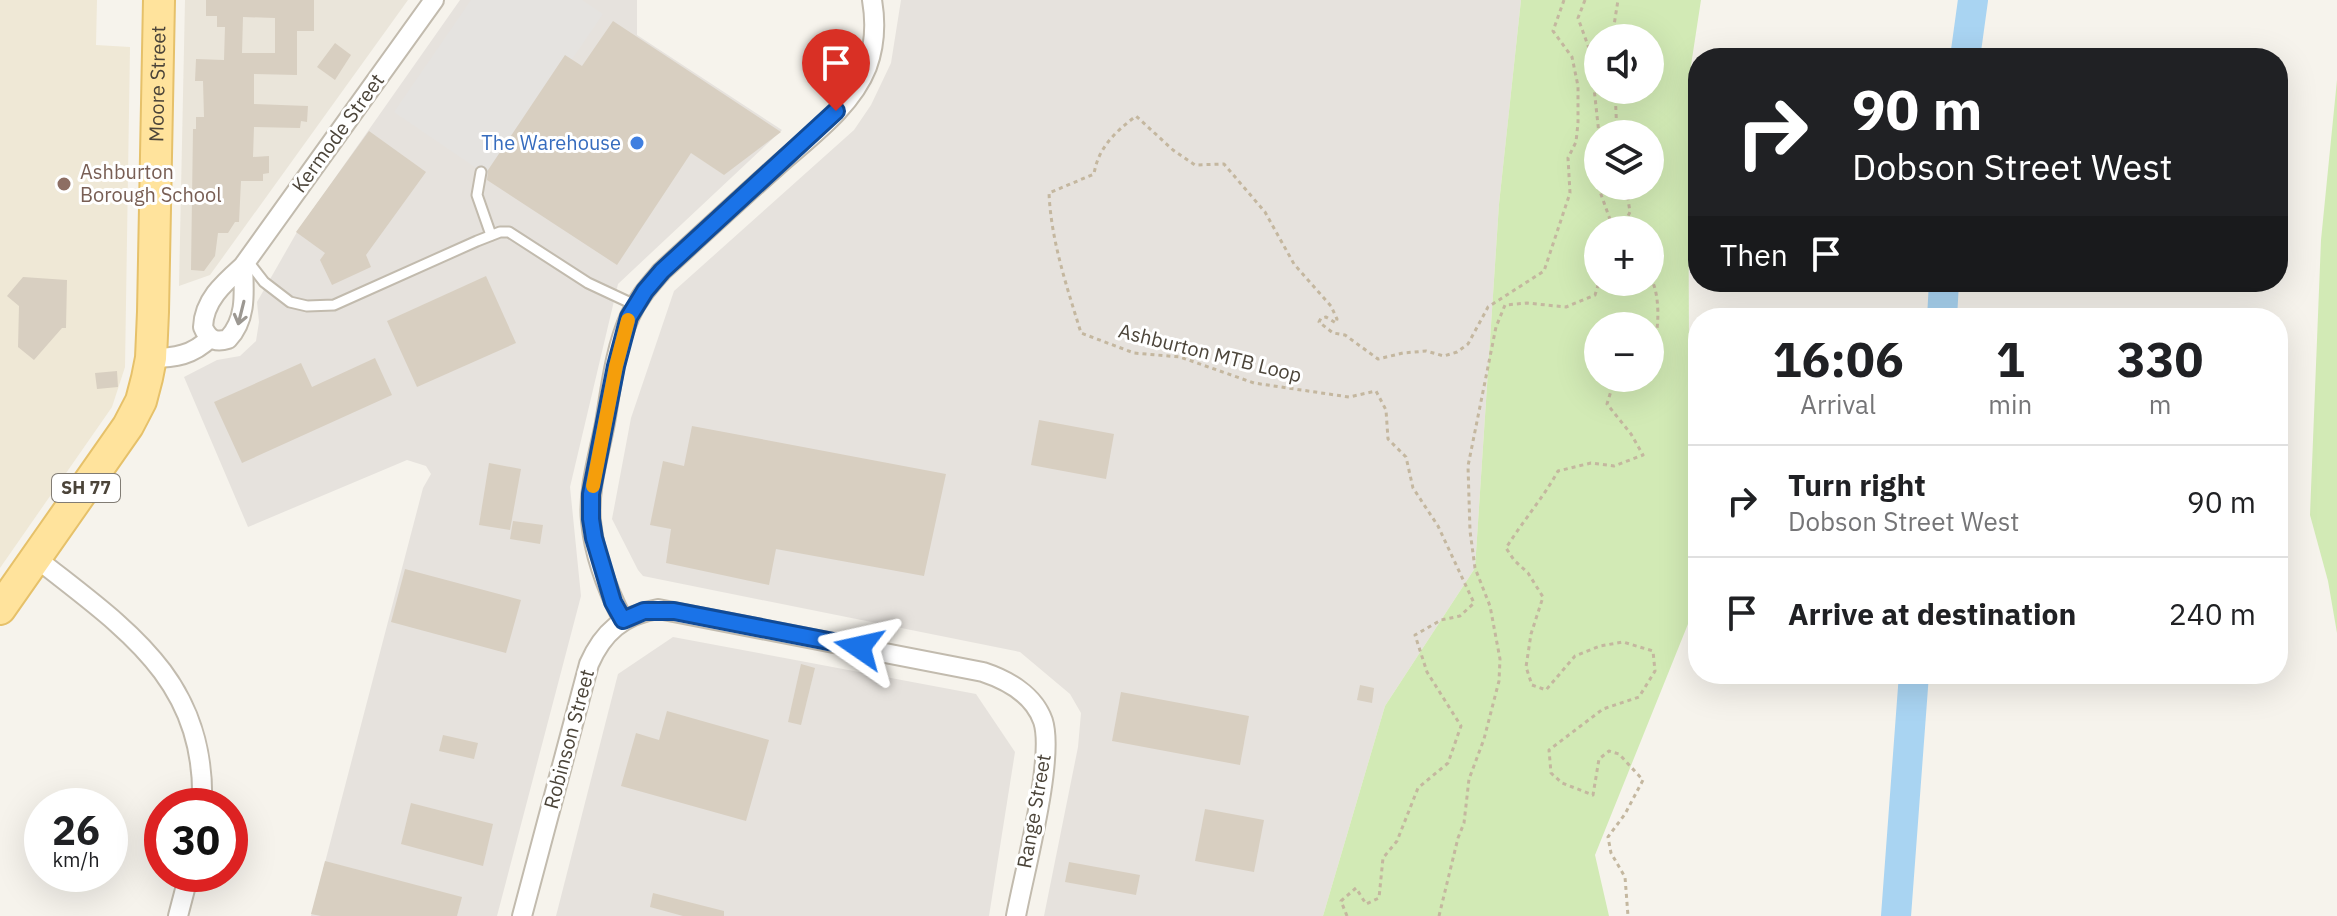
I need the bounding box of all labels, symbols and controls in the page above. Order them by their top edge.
map controls [1584,24,1664,392]
button: sound [1584,24,1664,104]
street label: Moore Street [142,25,172,142]
pin [802,29,870,111]
icon: arrive [814,41,858,85]
street label: Kermode Street [285,68,390,198]
text: 90 m [1852,73,1982,145]
icon: right [1720,80,1824,184]
button: layers [1584,120,1664,200]
place label: The Warehouse [481,129,621,156]
marker: The Warehouse [628,134,646,152]
text: Dobson Street West [1852,143,2172,190]
place label: Ashburton Borough School [80,158,222,208]
marker: Ashburton Borough School [55,175,73,193]
button: + [1584,216,1664,296]
icon: arrive [1804,232,1848,276]
text: Then [1720,235,1788,274]
one-way arrow [232,300,247,326]
button: − [1584,312,1664,392]
street label: Ashburton MTB Loop [1116,317,1305,388]
text: 16:06 [1773,328,1904,390]
text: 1 [1996,328,2025,390]
text: 330 [2117,328,2203,390]
text: Arrival [1800,387,1876,421]
text: min [1988,387,2032,421]
text: m [2149,387,2171,421]
text: Turn right [1788,465,1926,504]
road number: SH 77 [52,474,120,502]
icon: right [1720,479,1764,523]
text: 90 m [2187,482,2256,521]
text: Dobson Street West [1788,504,2019,538]
icon: arrive [1720,591,1764,635]
text: Arrive at destination [1788,594,2076,633]
text: 240 m [2169,594,2256,633]
position arrow [817,605,901,689]
street label: Robinson Street [537,666,600,812]
street label: Range Street [1010,752,1057,870]
speed limit sign: 30 [144,788,248,892]
text: 26 [52,804,100,856]
text: km/h [52,846,100,873]

